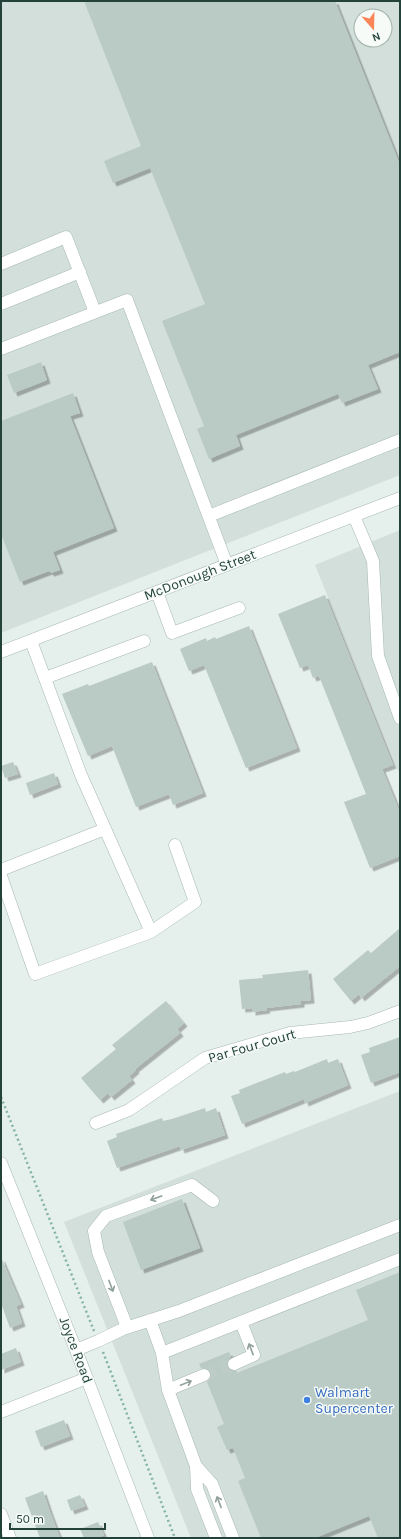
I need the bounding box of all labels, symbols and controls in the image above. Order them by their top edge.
north arrow [353,8,393,48]
text: N [370,29,382,44]
street label: McDonough Street [142,546,258,604]
street label: Par Four Court [206,1025,298,1067]
one-way arrow [150,1195,162,1203]
one-way arrow [107,1280,115,1292]
street label: Joyce Road [56,1314,96,1386]
one-way arrow [247,1343,255,1355]
one-way arrow [180,1378,192,1386]
place label: Walmart Supercenter [315,1384,394,1417]
marker: Walmart Supercenter [302,1395,312,1405]
one-way arrow [215,1496,223,1508]
scale bar [10,1505,105,1531]
text: 50 m [16,1512,44,1526]

